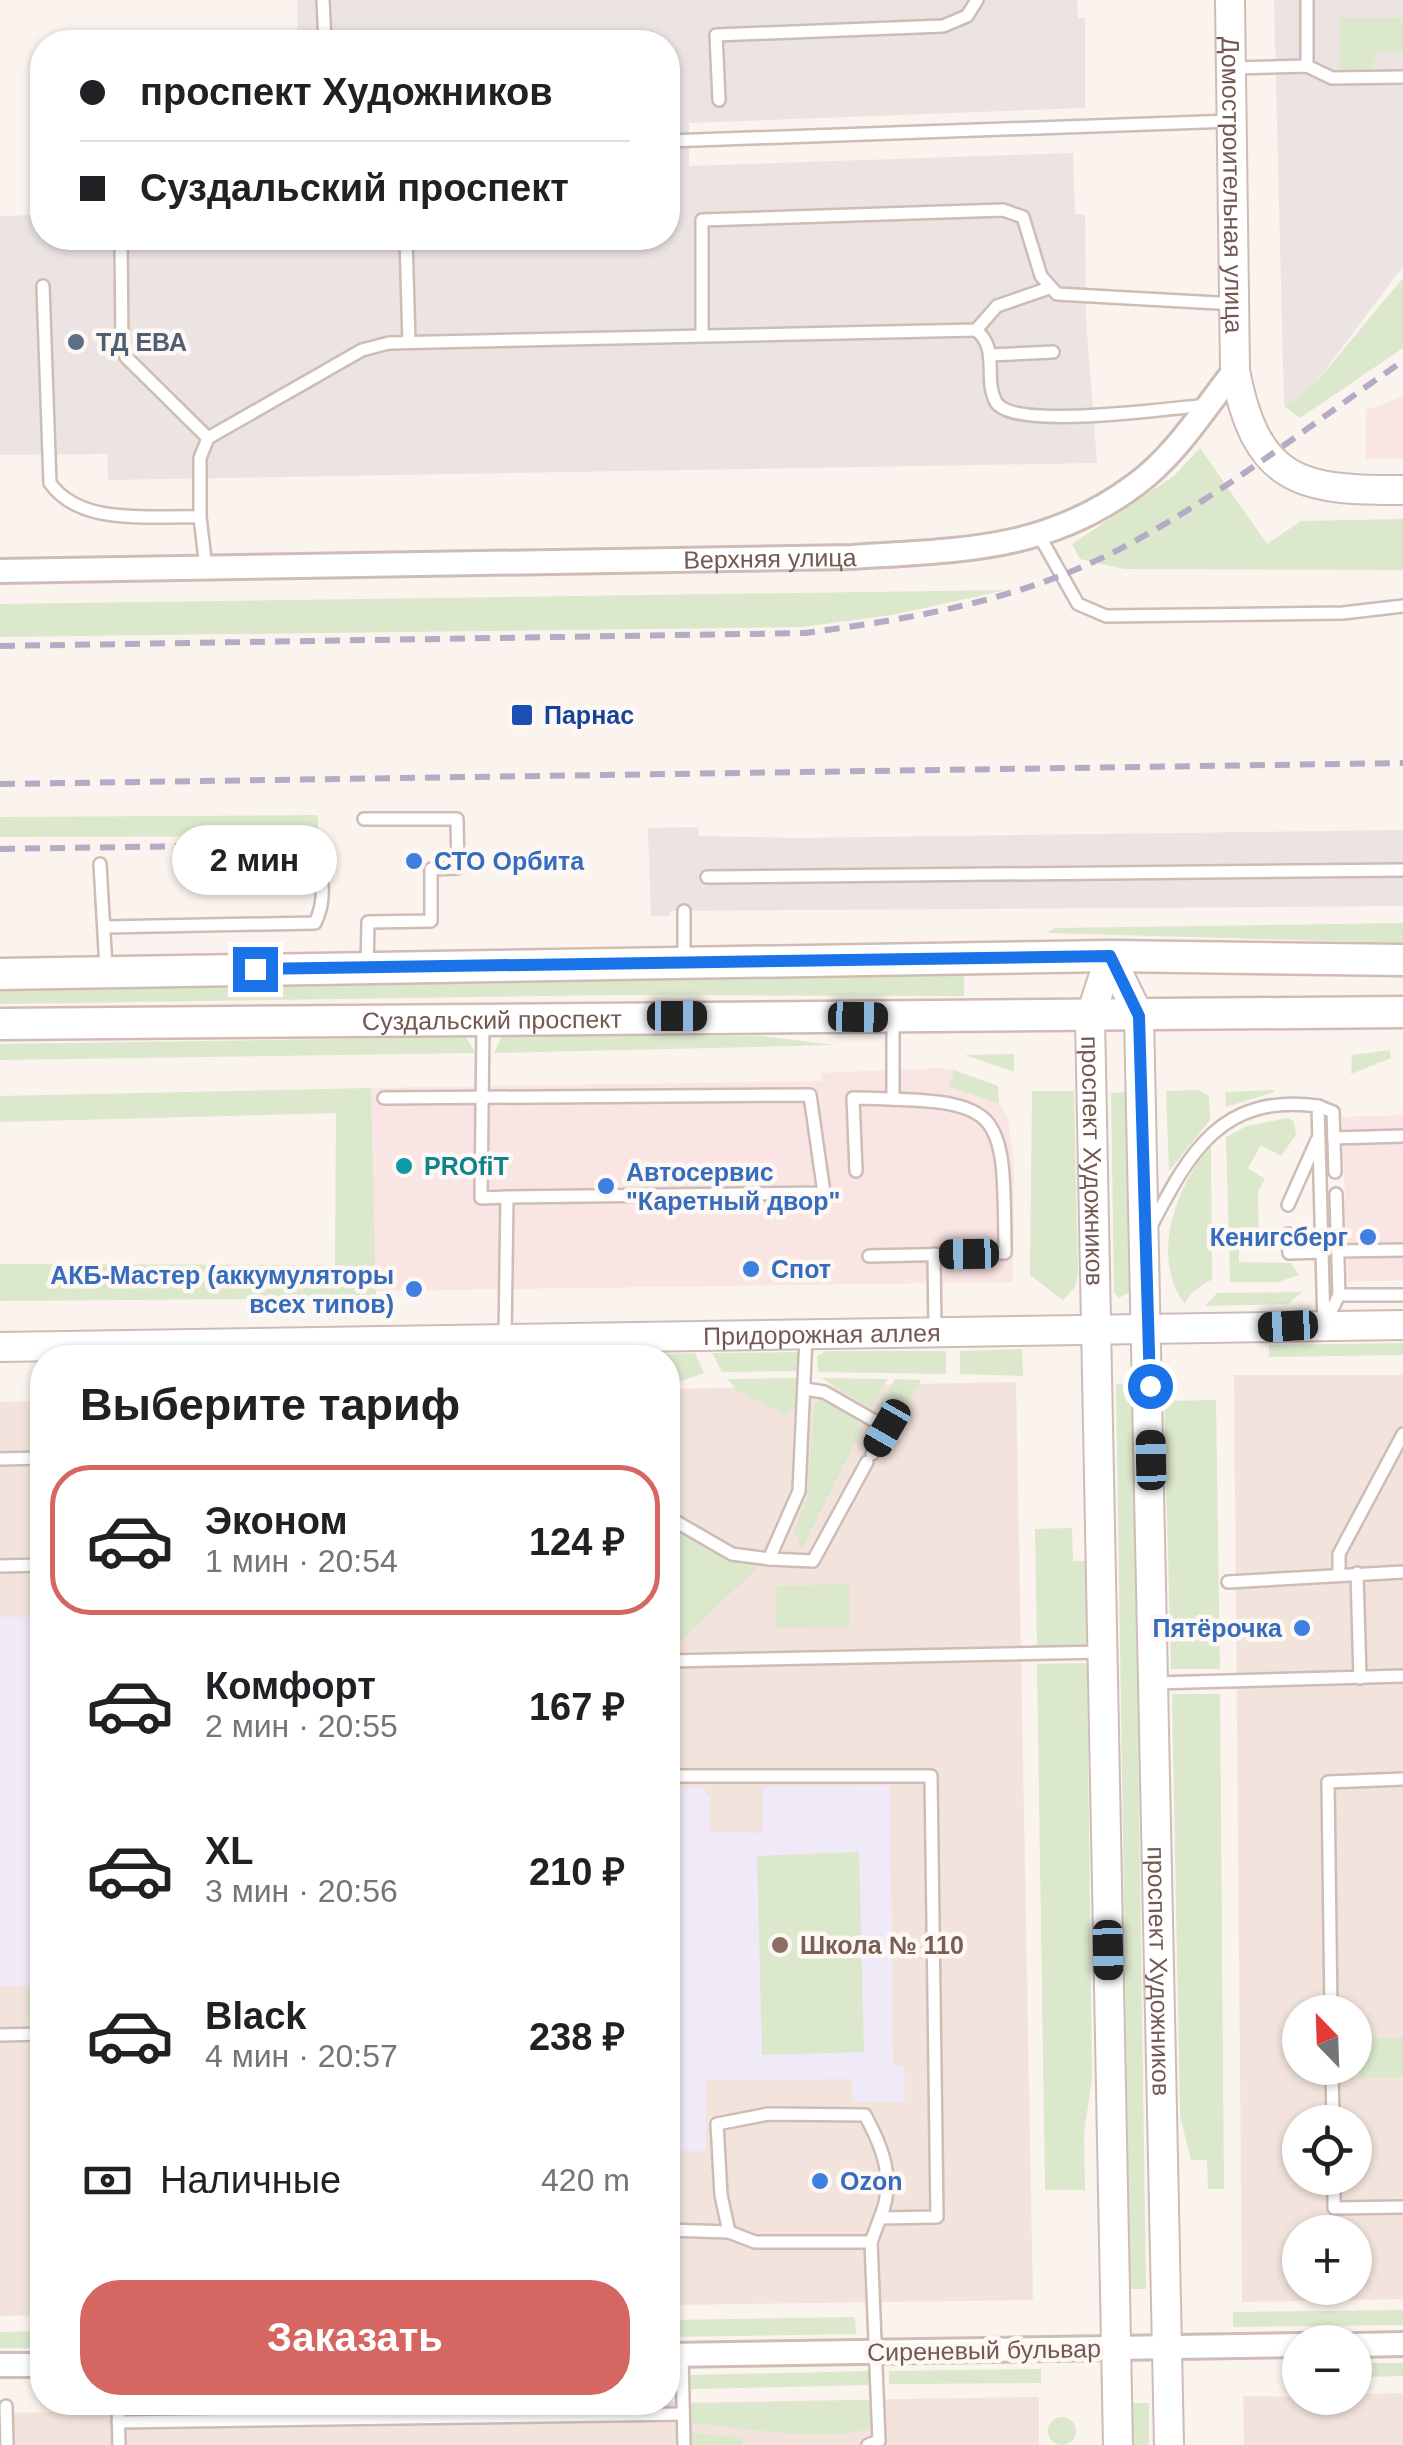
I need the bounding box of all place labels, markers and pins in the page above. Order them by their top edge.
place label: ТД ЕВА [96,328,187,356]
marker: ТД ЕВА [65,331,87,353]
place label: Парнас [544,701,634,729]
marker: Парнас [509,702,535,728]
place label: СТО Орбита [434,847,585,875]
marker: СТО Орбита [403,850,425,872]
place label: PROfiT [424,1152,509,1180]
marker: PROfiT [393,1155,415,1177]
place label: Автосервис "Каретный двор" [626,1158,840,1215]
marker: Автосервис "Каретный двор" [595,1175,617,1197]
place label: Кенигсберг [1210,1223,1348,1251]
marker: Кенигсберг [1357,1226,1379,1248]
place label: Спот [771,1255,831,1283]
marker: Спот [740,1258,762,1280]
place label: АКБ-Мастер (аккумуляторы всех типов) [50,1261,394,1318]
marker: АКБ-Мастер (аккумуляторы всех типов) [403,1278,425,1300]
place label: Пятёрочка [1152,1614,1283,1642]
marker: Пятёрочка [1291,1617,1313,1639]
place label: Школа № 110 [800,1931,964,1959]
marker: Школа № 110 [769,1934,791,1956]
place label: Ozon [840,2167,903,2195]
marker: Ozon [809,2170,831,2192]

